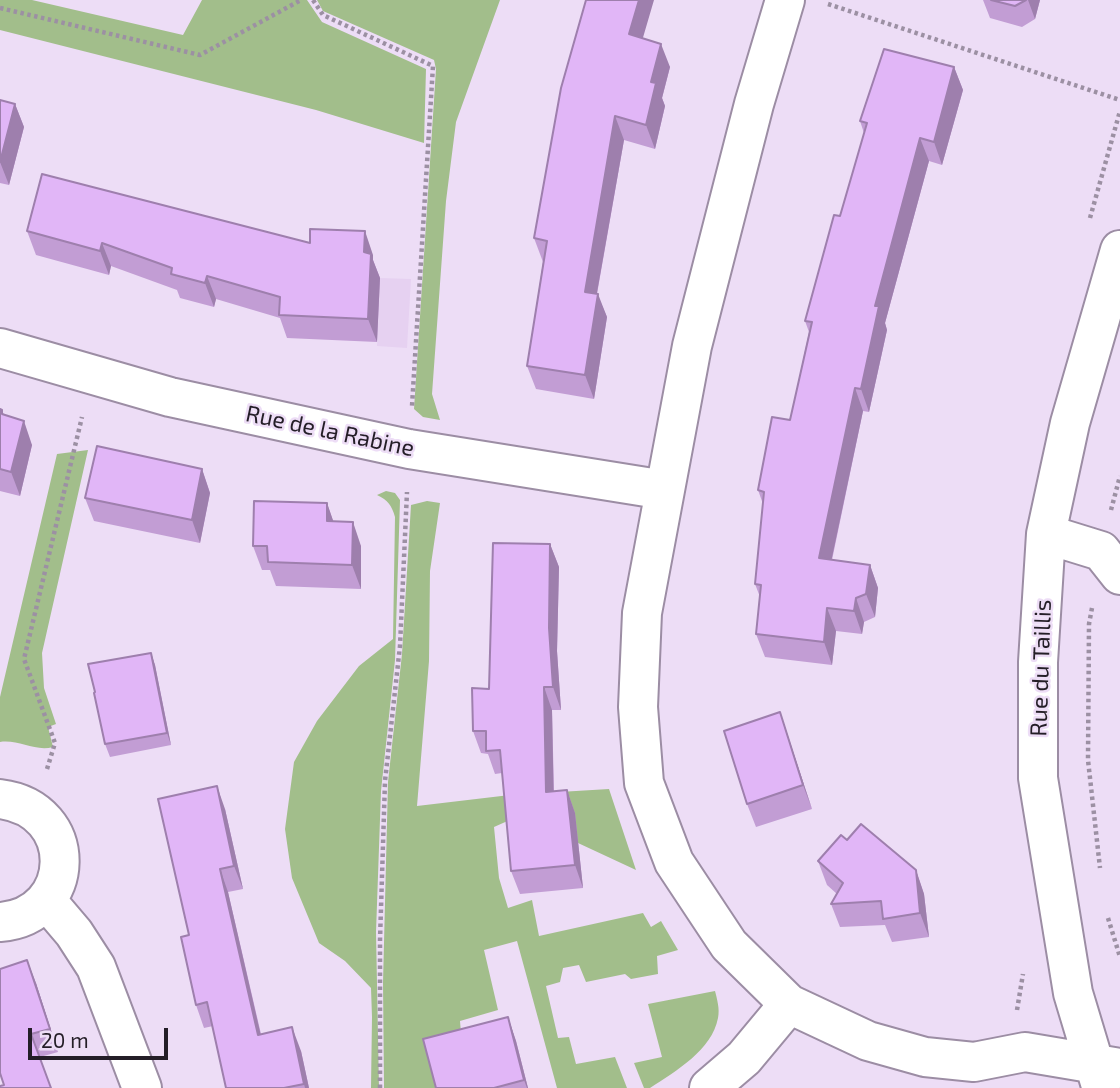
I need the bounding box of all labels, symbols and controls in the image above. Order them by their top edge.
street label: Rue de la Rabine [243,400,417,462]
street label: Rue du Taillis [1025,599,1057,737]
scale bar [32,1014,172,1058]
text: 20 m [41,1027,89,1052]

